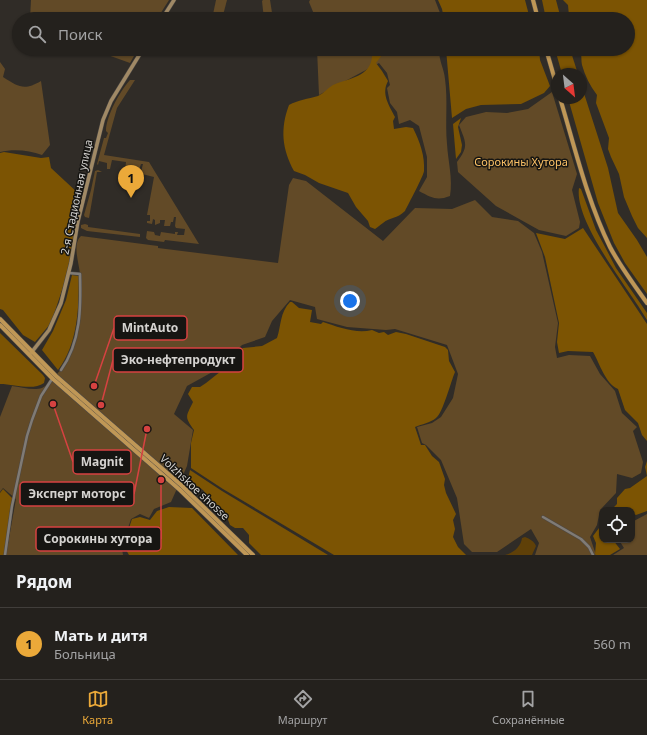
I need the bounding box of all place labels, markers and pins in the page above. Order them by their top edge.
pin: 1 [118,165,144,198]
callout: MintAuto [114,316,187,340]
callout: Эко-нефтепродукт [113,348,243,372]
callout: Magnit [73,450,131,474]
callout: Эксперт моторс [20,482,134,506]
callout: Сорокины хутора [36,527,161,551]

